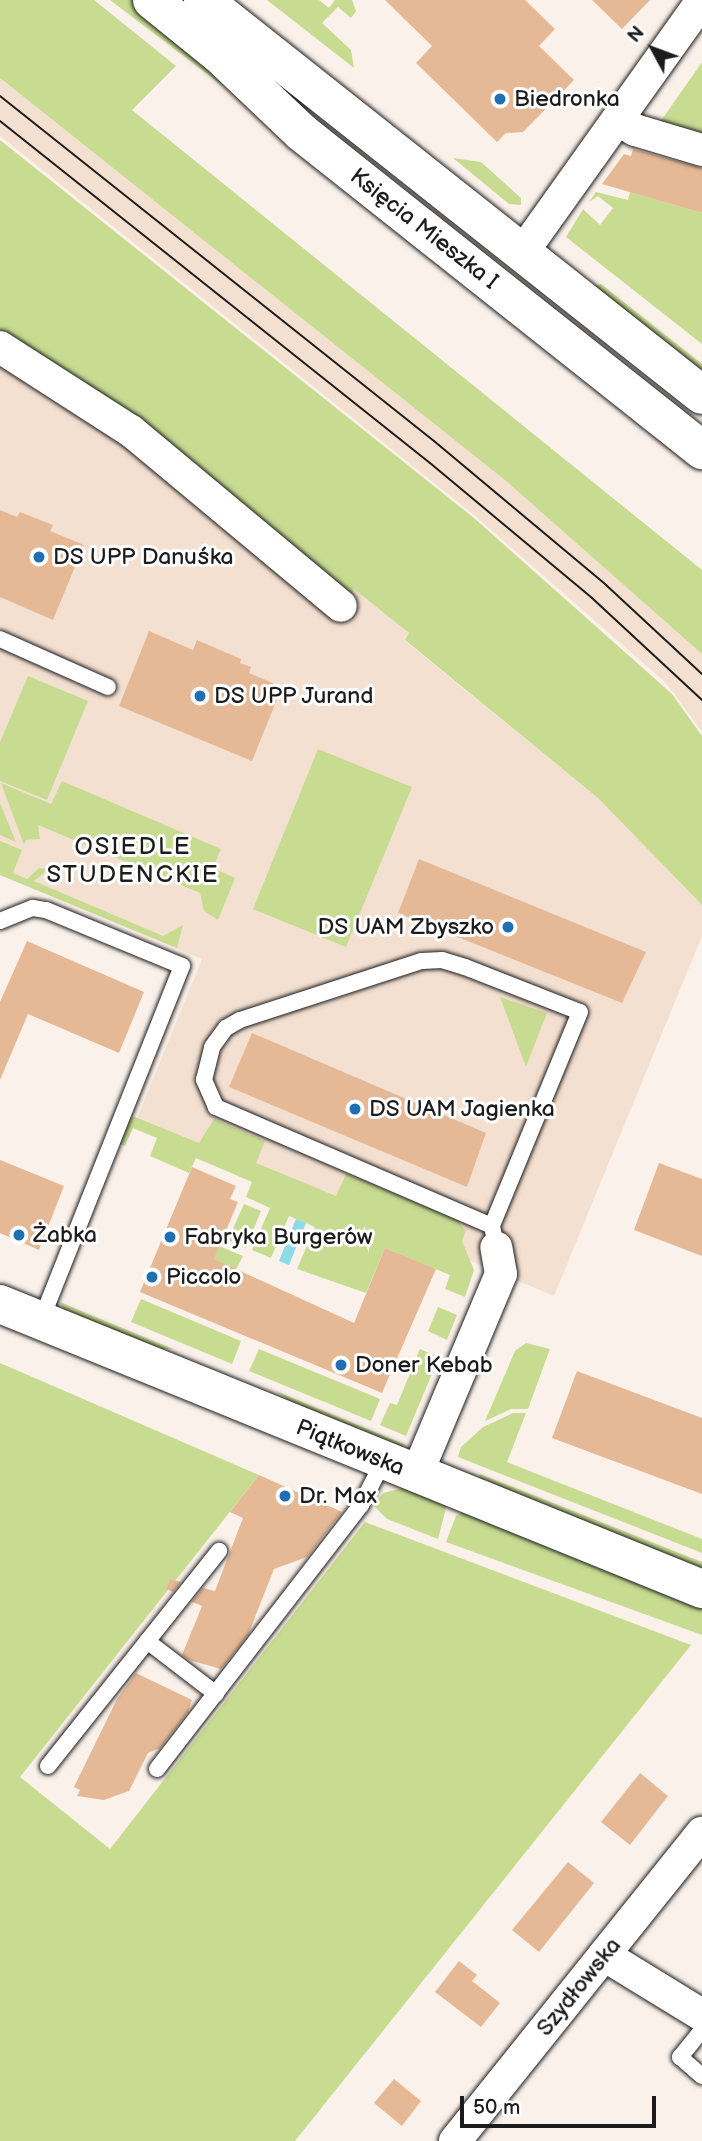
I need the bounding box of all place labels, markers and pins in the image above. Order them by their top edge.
place label: Biedronka [514,85,620,113]
marker: Biedronka [492,91,508,107]
place label: DS UPP Danuśka [53,543,234,571]
marker: DS UPP Danuśka [31,549,47,565]
place label: DS UPP Jurand [214,682,375,710]
marker: DS UPP Jurand [192,688,208,704]
place label: DS UAM Zbyszko [318,913,494,941]
marker: DS UAM Zbyszko [500,919,516,935]
place label: DS UAM Jagienka [369,1095,556,1123]
marker: DS UAM Jagienka [347,1101,363,1117]
place label: Żabka [33,1221,97,1249]
place label: Fabryka Burgerów [184,1223,373,1251]
marker: Żabka [11,1227,27,1243]
marker: Fabryka Burgerów [162,1229,178,1245]
place label: Piccolo [166,1263,241,1291]
marker: Piccolo [144,1269,160,1285]
place label: Doner Kebab [355,1351,493,1379]
marker: Doner Kebab [333,1357,349,1373]
place label: Dr. Max [299,1482,377,1510]
marker: Dr. Max [277,1488,293,1504]

